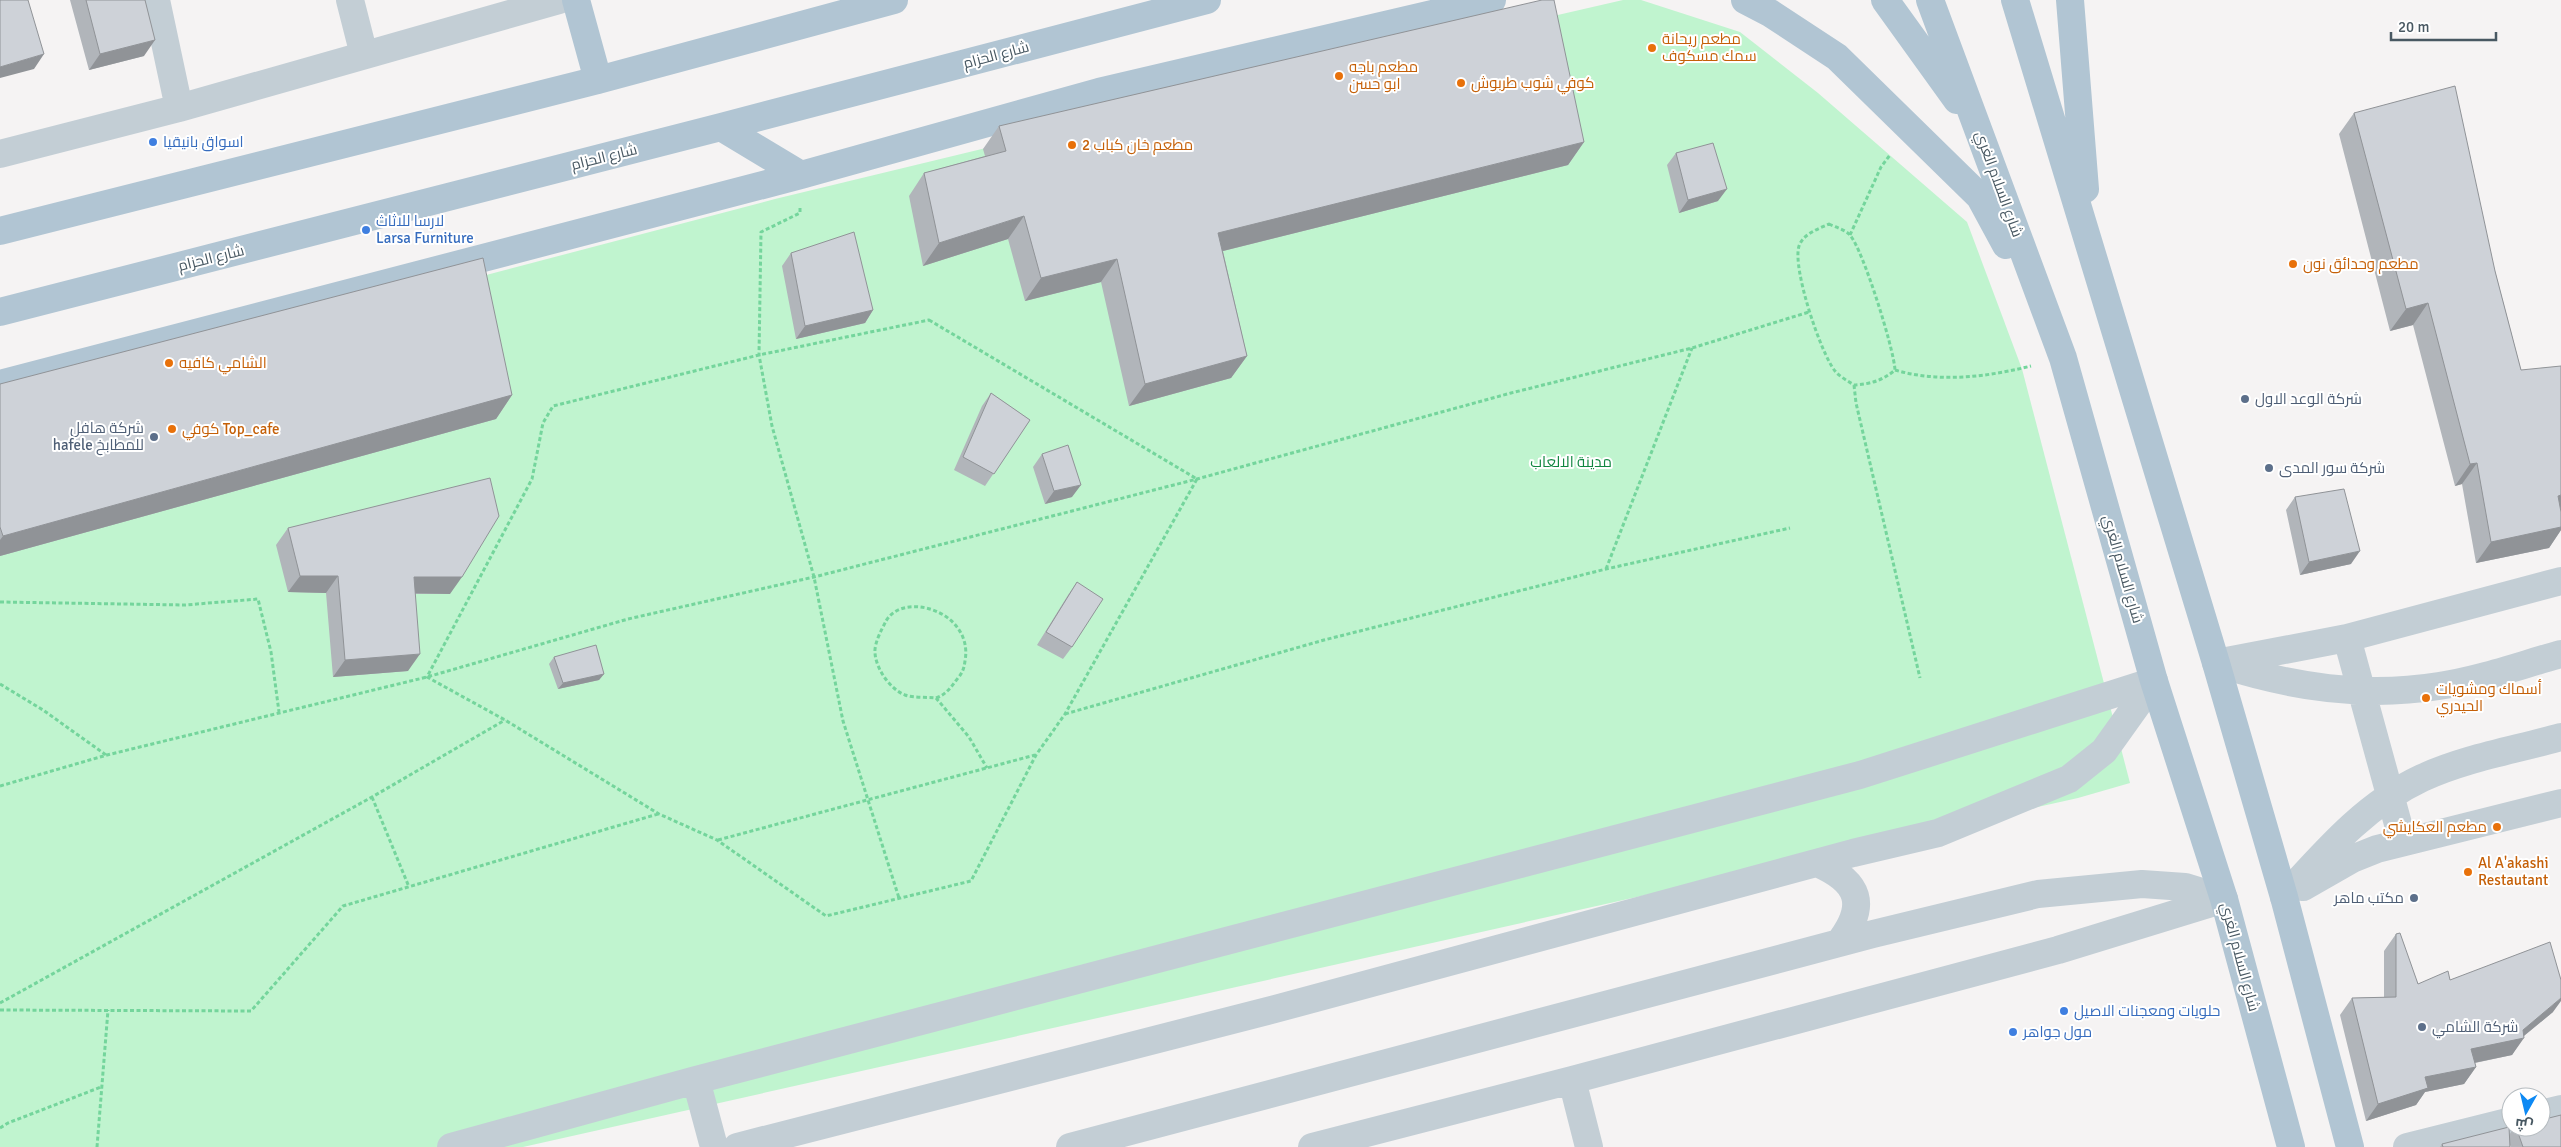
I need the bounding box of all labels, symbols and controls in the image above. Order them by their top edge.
scale bar [2391,10,2496,42]
text: 20 m [2398,18,2429,36]
place label: مطعم ريحانة سمك مسكوف [1662,30,1757,65]
street label: شارع الحزام [961,38,1031,74]
marker: مطعم ريحانة سمك مسكوف [1646,42,1658,54]
place label: مطعم باجه ابو حسن [1349,58,1418,94]
marker: مطعم باجه ابو حسن [1333,70,1345,82]
place label: كوفي شوب طربوش [1471,74,1594,95]
marker: كوفي شوب طربوش [1455,77,1467,89]
street label: شارع السلام الغري [1969,128,2027,241]
place label: اسواق بانيقيا [163,133,244,152]
marker: اسواق بانيقيا [147,136,159,148]
place label: مطعم خان كباب 2 [1082,136,1193,155]
marker: مطعم خان كباب 2 [1066,139,1078,151]
street label: شارع الحزام [569,140,639,176]
place label: لارسا للاثاث Larsa Furniture [376,212,474,247]
marker: لارسا للاثاث Larsa Furniture [360,224,372,236]
street label: شارع الحزام [176,241,246,277]
place label: مطعم وحدائق نون [2303,255,2419,274]
marker: مطعم وحدائق نون [2287,258,2299,270]
place label: الشامي كافيه [179,354,267,375]
marker: الشامي كافيه [163,357,175,369]
place label: شركة الوعد الاول [2255,390,2362,408]
marker: شركة الوعد الاول [2239,393,2251,405]
place label: شركة هافل hafele للمطابخ [53,419,144,456]
place label: كوفي Top_cafe [182,420,280,441]
marker: كوفي Top_cafe [166,423,178,435]
marker: شركة هافل hafele للمطابخ [148,431,160,443]
park label: مدينة الالعاب [1530,453,1612,471]
place label: شركة سور المدى [2279,459,2385,478]
marker: شركة سور المدى [2263,462,2275,474]
street label: شارع السلام الغري [2096,513,2147,626]
place label: أسماك ومشويات الحيدري [2436,679,2542,718]
marker: أسماك ومشويات الحيدري [2420,692,2432,704]
place label: مطعم العكايشي [2383,818,2487,839]
marker: مطعم العكايشي [2491,821,2503,833]
place label: Al A'akashi Restautant [2478,854,2549,889]
marker: Al A'akashi Restautant [2462,866,2474,878]
place label: مكتب ماهر [2333,889,2404,907]
marker: مكتب ماهر [2408,892,2420,904]
street label: شارع السلام الغري [2214,901,2263,1014]
place label: حلويات ومعجنات الاصيل [2074,1002,2220,1021]
marker: حلويات ومعجنات الاصيل [2058,1005,2070,1017]
place label: شركة الشامي [2432,1018,2518,1039]
marker: شركة الشامي [2416,1021,2428,1033]
place label: مول جواهر [2022,1023,2092,1041]
marker: مول جواهر [2007,1026,2019,1038]
north arrow [2501,1087,2551,1137]
text: ش [2514,1115,2534,1134]

